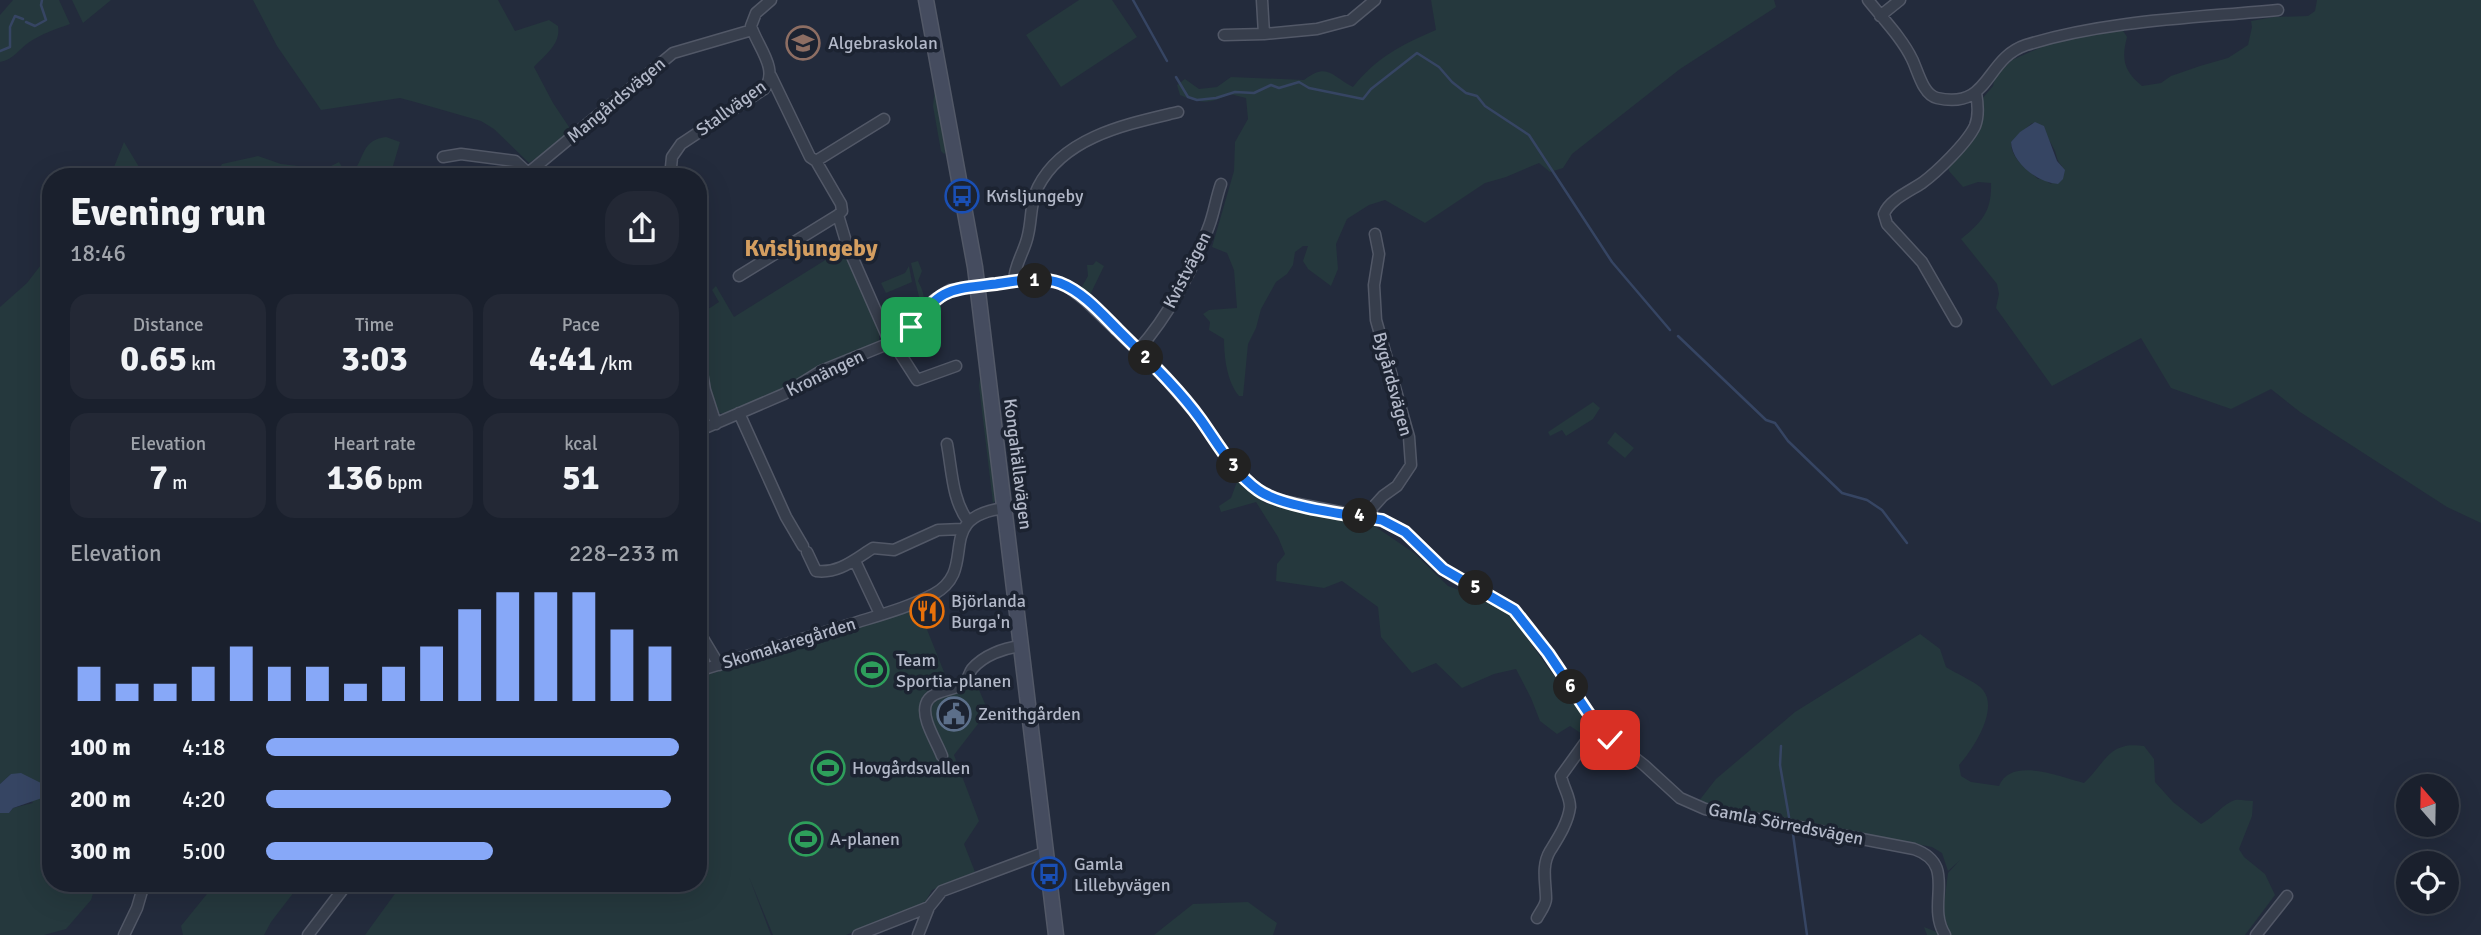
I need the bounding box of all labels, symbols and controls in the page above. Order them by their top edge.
school or university icon: Algebraskolan [784,24,822,62]
place label: Algebraskolan [828,32,938,54]
street label: Mangårdsvägen [562,53,670,147]
street label: Stallvägen [692,75,770,141]
bus stop icon: Kvisljungeby [943,177,981,215]
place label: Kvisljungeby [986,185,1084,207]
text: Evening run [70,189,266,236]
button: share [605,191,679,265]
street label: Kvistvägen [1158,228,1216,312]
district label: Kvisljungeby [744,233,878,263]
text: 18:46 [70,239,126,268]
pin: 1 [1018,264,1052,298]
text: 1 [1029,268,1040,292]
pin [881,297,941,357]
icon: arrive [892,308,930,346]
text: Distance [133,313,204,337]
text: Time [355,313,394,337]
text: Pace [562,313,600,337]
street label: Bygårdsvägen [1369,329,1417,439]
text: 0.65 [120,337,187,380]
text: 3:03 [341,337,408,380]
text: 4:41 [529,337,596,380]
pin: 2 [1128,340,1164,376]
street label: Kronängen [783,345,867,401]
text: 2 [1140,345,1151,369]
text: km [187,352,216,376]
text: /km [596,352,633,376]
street label: Kongahällavägen [999,397,1037,531]
text: Elevation [130,432,206,456]
text: Heart rate [333,432,416,456]
text: kcal [564,432,597,456]
pin: 3 [1216,448,1252,484]
text: 3 [1228,453,1239,477]
text: 7 [149,456,168,499]
text: 136 [326,456,383,499]
text: 51 [562,456,600,499]
text: m [168,471,187,495]
text: bpm [383,471,423,495]
pin: 4 [1342,498,1378,534]
text: 4 [1354,503,1365,527]
text: Elevation [70,539,162,568]
text: 228–233 m [569,539,679,568]
pin: 5 [1458,570,1494,606]
text: 5 [1470,575,1481,599]
place label: Björlanda Burga'n [951,590,1026,633]
restaurant icon: Björlanda Burga'n [908,592,946,630]
street label: Skomakaregården [720,612,858,674]
place label: Team Sportia-planen [896,649,1011,692]
sports icon: Team Sportia-planen [853,651,891,689]
pin: 6 [1554,670,1588,704]
text: 6 [1565,674,1576,698]
public building icon: Zenithgården [935,695,973,733]
place label: Zenithgården [978,703,1081,725]
pin [1580,710,1640,770]
icon: check [1591,721,1629,759]
text: 100 m [70,733,131,762]
text: 4:18 [182,733,225,762]
sports icon: Hovgårdsvallen [809,749,847,787]
place label: Hovgårdsvallen [852,757,970,779]
north arrow [2396,774,2459,836]
map controls [2396,774,2459,914]
text: 200 m [70,785,131,814]
text: 4:20 [182,785,225,814]
street label: Gamla Sörredsvägen [1707,798,1865,850]
sports icon: A-planen [787,820,825,858]
place label: A-planen [830,828,900,850]
text: 300 m [70,837,131,866]
text: 5:00 [182,837,225,866]
button: locate [2396,851,2459,914]
place label: Gamla Lillebyvägen [1074,853,1171,896]
bus stop icon: Gamla Lillebyvägen [1030,855,1068,893]

